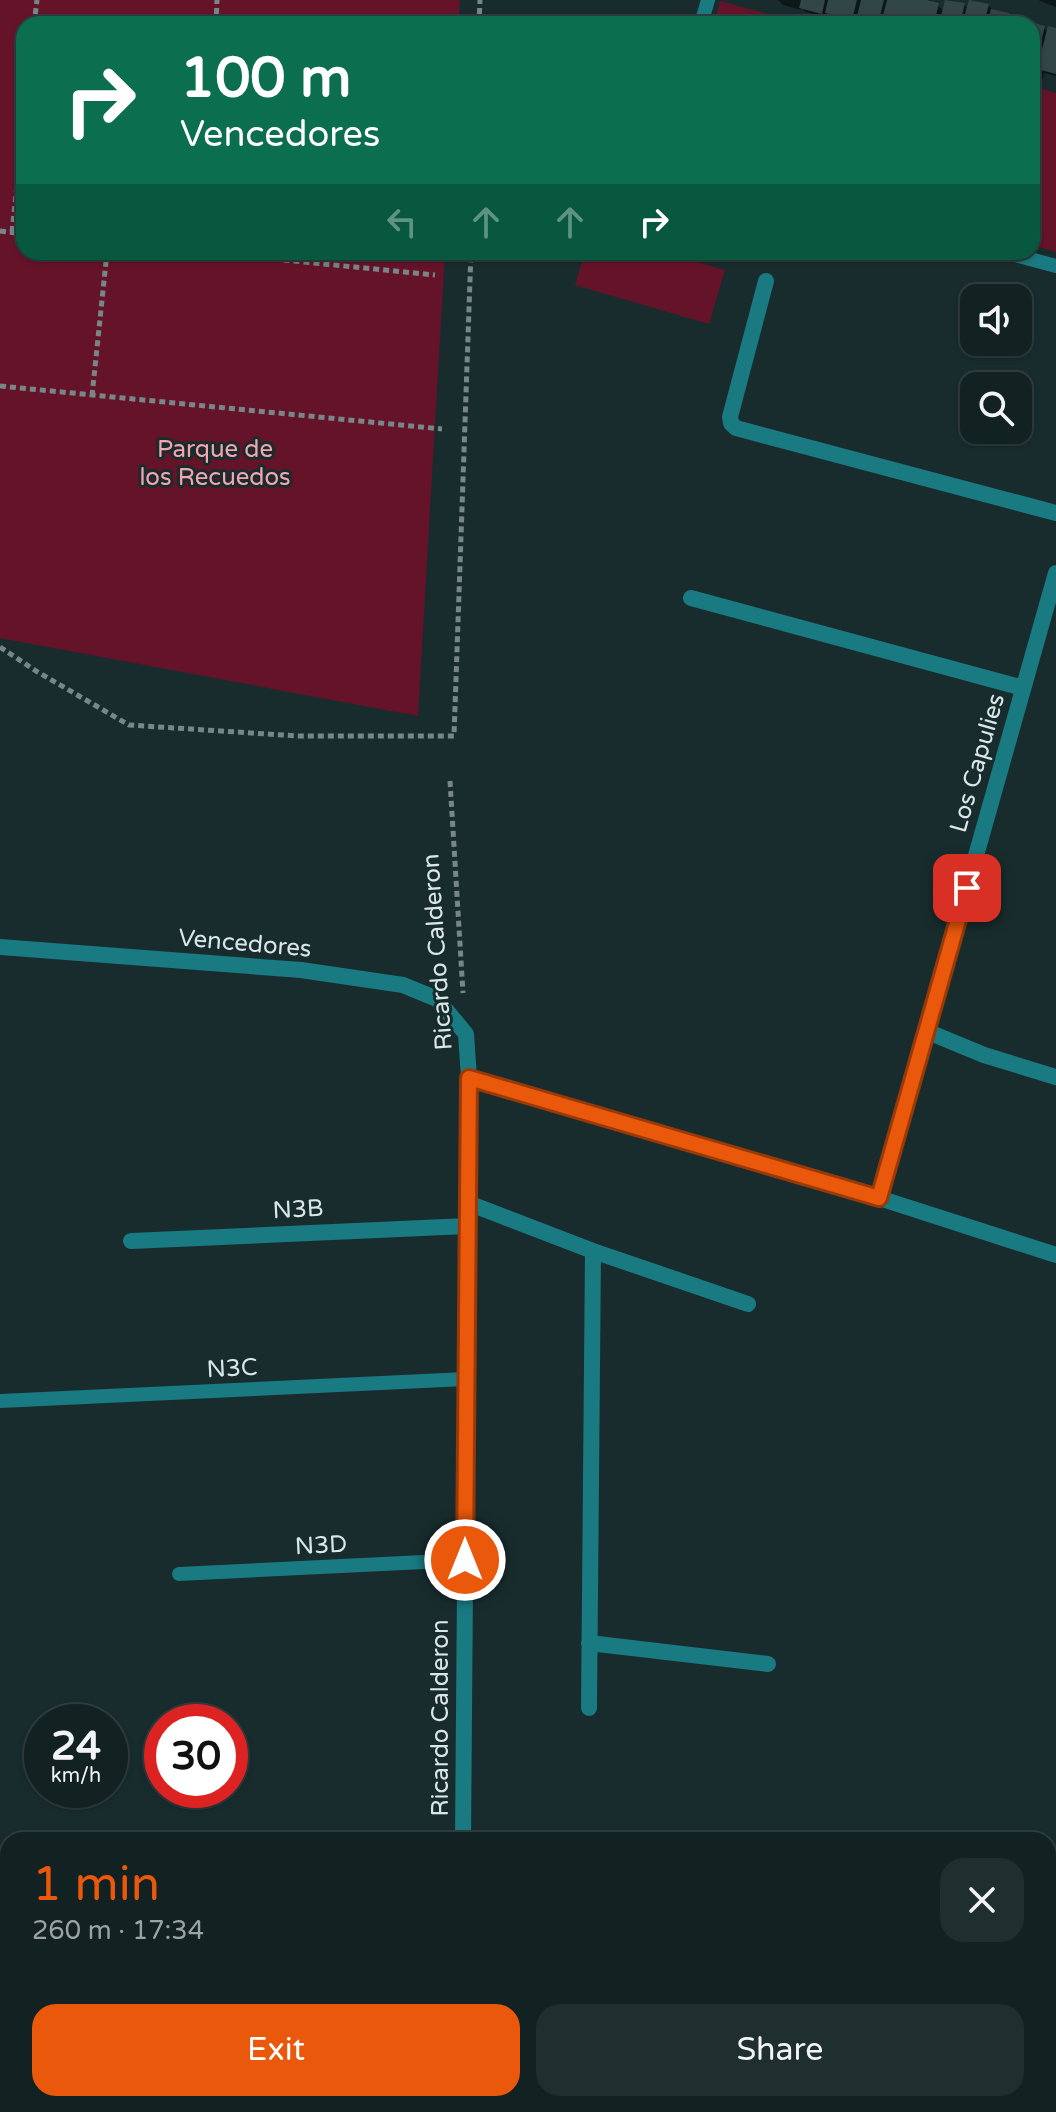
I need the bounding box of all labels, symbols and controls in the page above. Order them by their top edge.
text: 100 m [180,45,351,112]
icon: right [48,48,152,152]
text: Vencedores [180,113,380,156]
icon: left [380,200,424,244]
icon: ahead [464,200,508,244]
icon: ahead [548,200,592,244]
icon: right [632,200,676,244]
map controls [960,284,1032,444]
button: sound [960,284,1032,356]
button: search [960,372,1032,444]
park label: Parque de los Recuedos [139,435,291,492]
street label: Los Capulies [944,690,1011,836]
street label: Ricardo Calderon [416,853,459,1051]
pin [933,854,1001,922]
icon: arrive [945,866,989,910]
street label: Vencedores [177,923,313,964]
street label: N3B [272,1194,324,1225]
street label: N3C [206,1353,258,1384]
position arrow [423,1518,507,1602]
street label: N3D [294,1530,348,1561]
street label: Ricardo Calderon [426,1619,455,1817]
speed limit sign: 30 [144,1704,248,1808]
text: 24 [51,1722,101,1770]
text: km/h [51,1764,101,1788]
text: 1 min [32,1856,160,1914]
button: close [940,1858,1024,1942]
text: 260 m · 17:34 [32,1915,204,1946]
button: Exit [32,2004,520,2096]
button: Share [536,2004,1024,2096]

